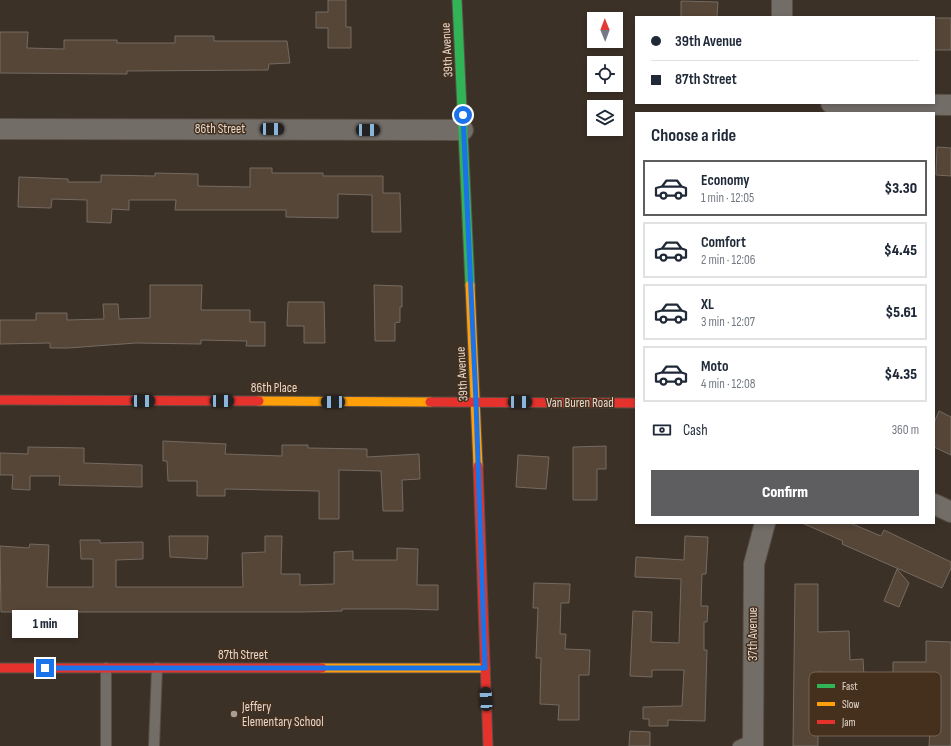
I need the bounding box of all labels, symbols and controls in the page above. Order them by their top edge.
north arrow [587,12,623,48]
map controls [587,12,623,136]
street label: 39th Avenue [438,22,456,78]
text: 39th Avenue [675,32,742,51]
button: locate [587,56,623,92]
text: 87th Street [675,70,737,89]
button: layers [587,100,623,136]
route start [454,106,472,124]
street label: 86th Street [195,121,245,137]
car [260,123,284,135]
car [356,124,380,136]
text: Choose a ride [651,125,736,146]
icon: car [653,170,689,206]
text: Economy [701,171,750,190]
text: $3.30 [884,179,917,198]
text: 1 min · 12:05 [701,190,754,206]
icon: car [653,232,689,268]
text: Comfort [701,233,746,252]
text: $4.45 [884,241,917,260]
text: 2 min · 12:06 [701,252,755,268]
icon: car [653,294,689,330]
text: XL [701,295,714,314]
text: $5.61 [886,303,917,322]
text: 3 min · 12:07 [701,314,755,330]
street label: 39th Avenue [453,346,471,402]
icon: car [653,356,689,392]
text: Moto [701,357,728,376]
text: $4.35 [885,365,917,384]
text: 4 min · 12:08 [701,376,756,392]
street label: 86th Place [251,380,297,396]
car [131,395,155,407]
car [210,395,234,407]
street label: Van Buren Road [546,395,614,411]
car [321,396,345,408]
car [508,396,532,408]
icon: cash [651,419,673,441]
text: Cash [683,421,708,440]
text: 360 m [892,422,919,438]
button: Confirm [651,470,919,516]
street label: 37th Avenue [745,607,761,661]
callout: 1 min [12,610,78,638]
text: 1 min [33,616,57,632]
street label: 87th Street [218,647,268,663]
route end [36,659,54,677]
legend [809,672,941,736]
text: Fast [842,680,858,693]
car [479,687,493,711]
text: Slow [842,698,859,711]
place label: Jeffery Elementary School [241,699,324,730]
marker: Jeffery Elementary School [229,709,239,719]
text: Jam [841,716,856,729]

